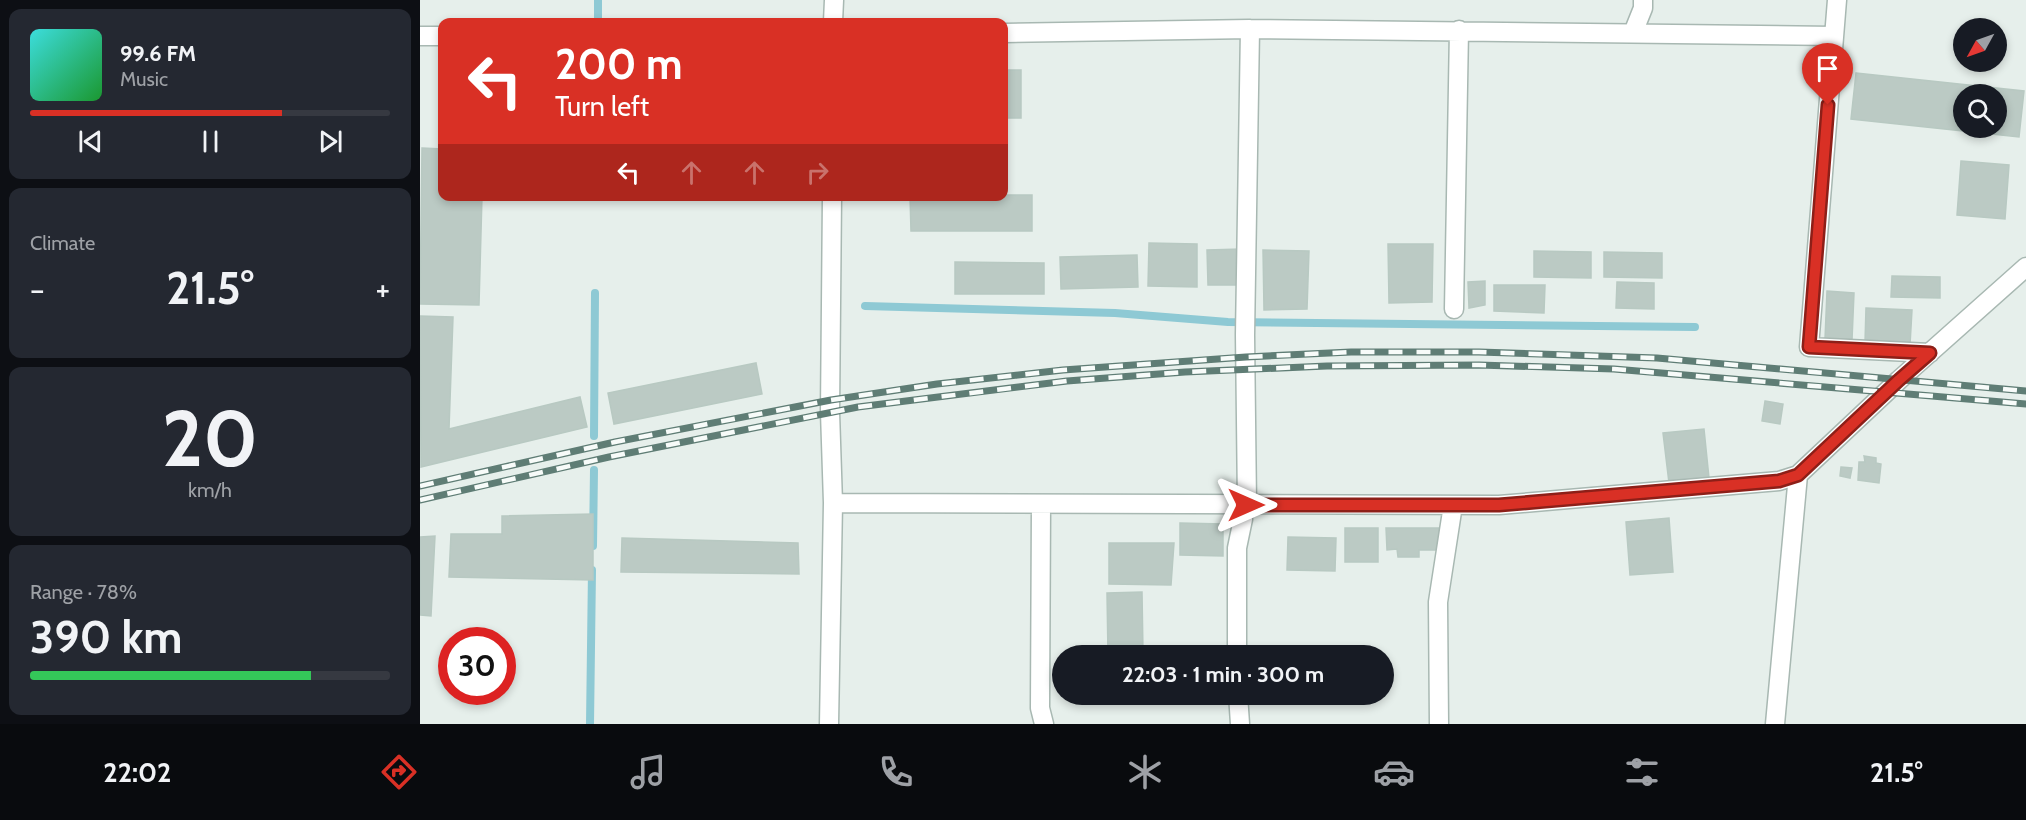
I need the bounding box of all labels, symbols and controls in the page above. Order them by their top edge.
north arrow [1953,18,2007,72]
map controls [1953,18,2007,138]
text: 200 m [555,38,682,90]
text: 99.6 FM [120,40,196,67]
icon: left [456,42,534,120]
pin [1802,43,1853,105]
icon: arrive [1811,52,1844,85]
text: Music [120,67,168,91]
button: search [1953,84,2007,138]
text: Turn left [555,90,649,123]
icon: previous [74,125,107,158]
icon: pause [194,125,227,158]
icon: next [314,125,347,158]
icon: left [612,156,645,189]
icon: ahead [675,156,708,189]
icon: ahead [738,156,771,189]
icon: right [801,156,834,189]
text: Climate [30,231,95,255]
text: 21.5° [166,261,254,315]
text: − [30,269,45,309]
text: + [375,269,390,309]
text: 20 [162,391,258,486]
position arrow [1214,473,1278,537]
text: km/h [188,478,232,502]
text: Range · 78% [30,580,137,604]
text: 390 km [30,610,182,664]
speed limit sign: 30 [438,627,516,705]
text: 22:03 · 1 min · 300 m [1122,661,1324,688]
icon: directions [378,751,420,793]
icon: music [627,751,669,793]
icon: phone [875,751,917,793]
icon: climate [1124,751,1166,793]
icon: car [1373,751,1415,793]
icon: filters [1621,751,1663,793]
text: 22:02 [103,756,171,789]
text: 21.5° [1870,756,1923,789]

